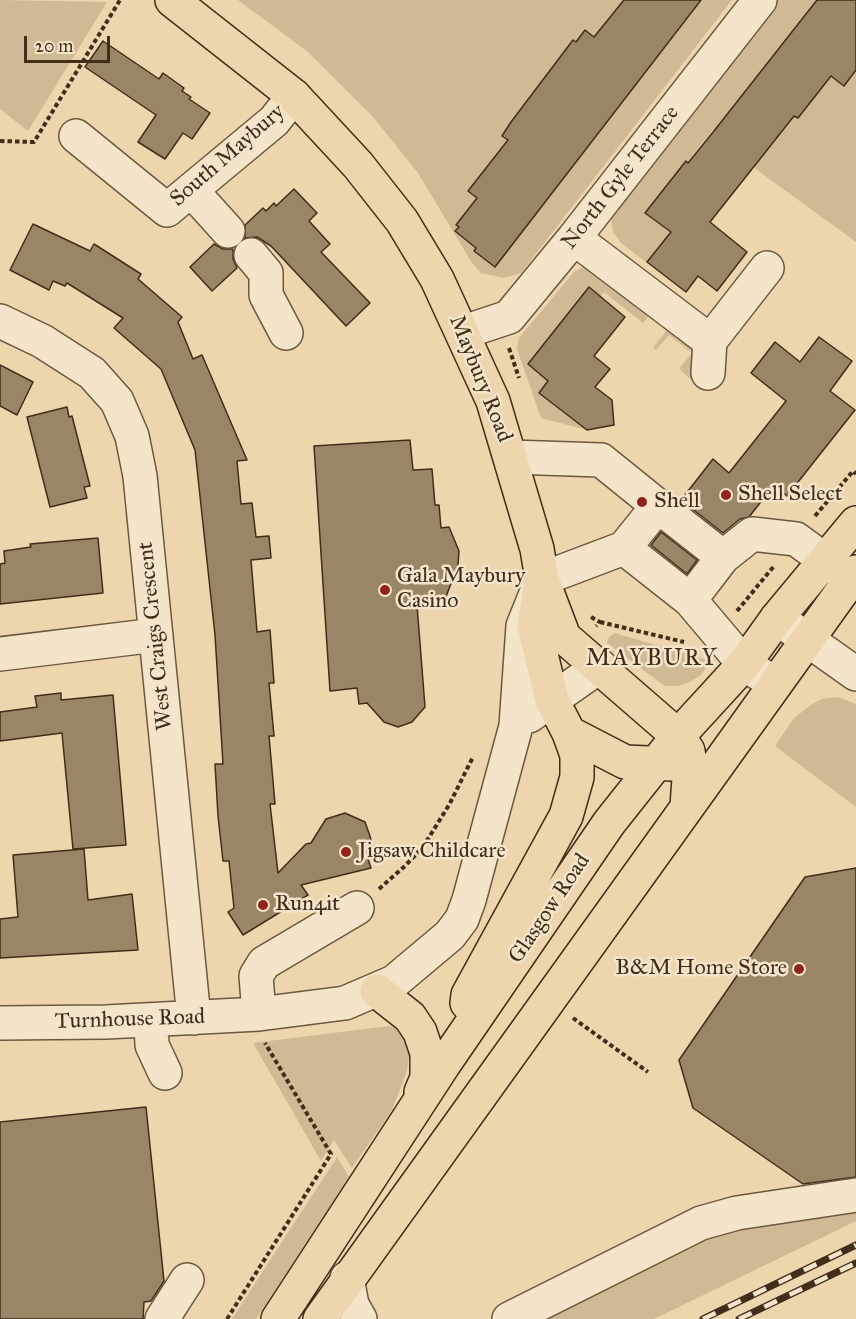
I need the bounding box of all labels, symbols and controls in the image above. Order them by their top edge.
scale bar [27,24,112,62]
text: 20 m [35,35,73,57]
street label: South Maybury [165,99,291,213]
street label: North Gyle Terrace [557,101,685,255]
street label: Maybury Road [443,312,517,446]
place label: Shell Select [738,482,843,508]
marker: Shell Select [719,488,733,502]
place label: Shell [654,489,700,515]
marker: Shell [635,495,649,509]
street label: West Craigs Crescent [133,540,179,732]
place label: Gala Maybury Casino [397,564,525,616]
marker: Gala Maybury Casino [378,583,392,597]
district label: MAYBURY [586,645,718,673]
place label: Jigsaw Childcare [358,839,506,865]
marker: Jigsaw Childcare [339,845,353,859]
street label: Glasgow Road [504,849,596,969]
place label: Run4it [275,892,340,918]
marker: Run4it [256,898,270,912]
place label: B&M Home Store [615,956,787,982]
marker: B&M Home Store [792,962,806,976]
street label: Turnhouse Road [54,1004,206,1036]

